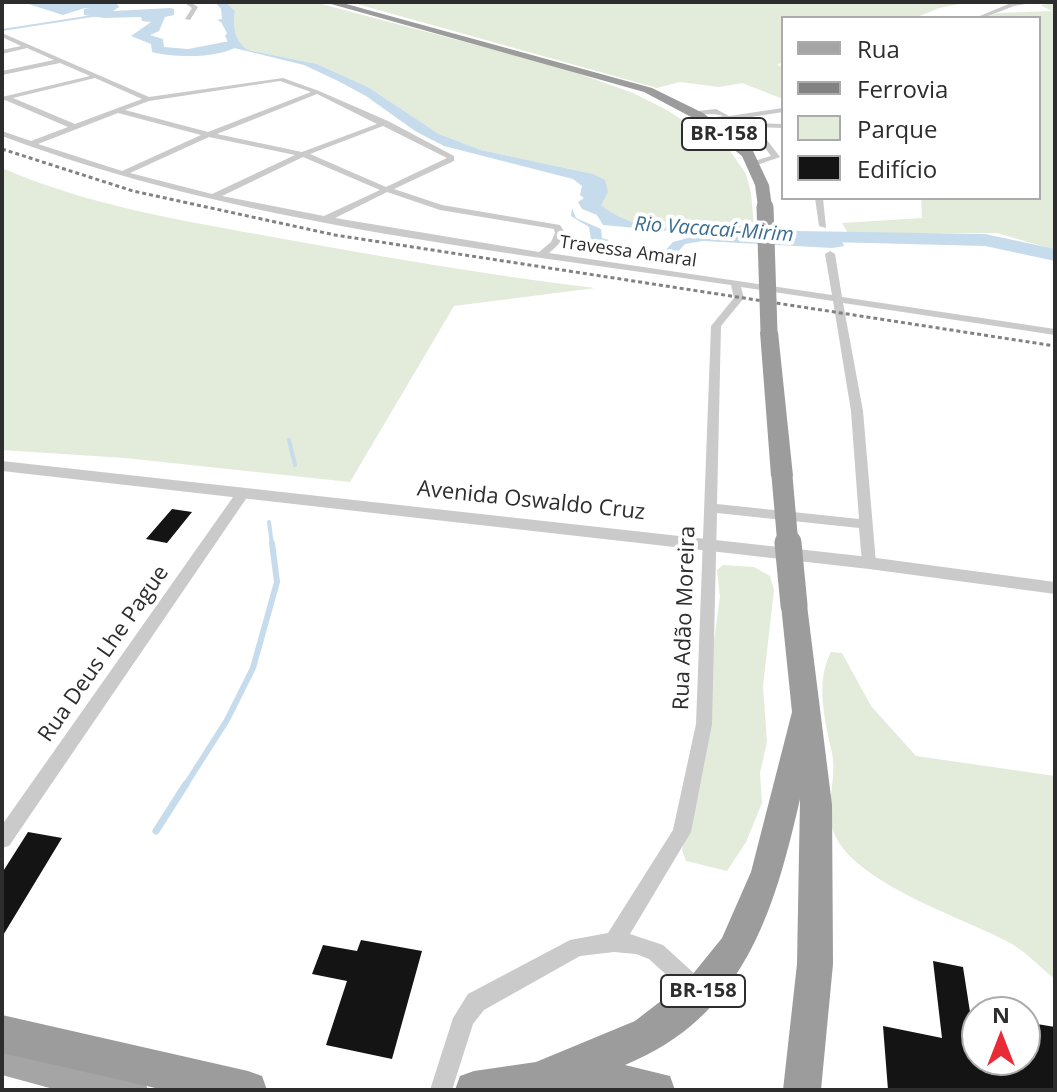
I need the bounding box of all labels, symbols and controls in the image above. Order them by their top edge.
legend [781,16,1041,200]
text: Rua [857,32,900,65]
text: Ferrovia [857,72,948,105]
text: Parque [857,112,937,145]
road number: BR-158 [682,118,766,150]
text: Edifício [857,152,937,185]
water label: Rio Vacacaí-Mirim [634,212,794,248]
street label: Travessa Amaral [558,232,698,272]
street label: Avenida Oswaldo Cruz [416,476,646,526]
street label: Rua Adão Moreira [669,525,701,711]
street label: Rua Deus Lhe Pague [33,561,175,747]
road number: BR-158 [661,975,745,1007]
north arrow [961,996,1041,1076]
text: N [992,999,1010,1029]

